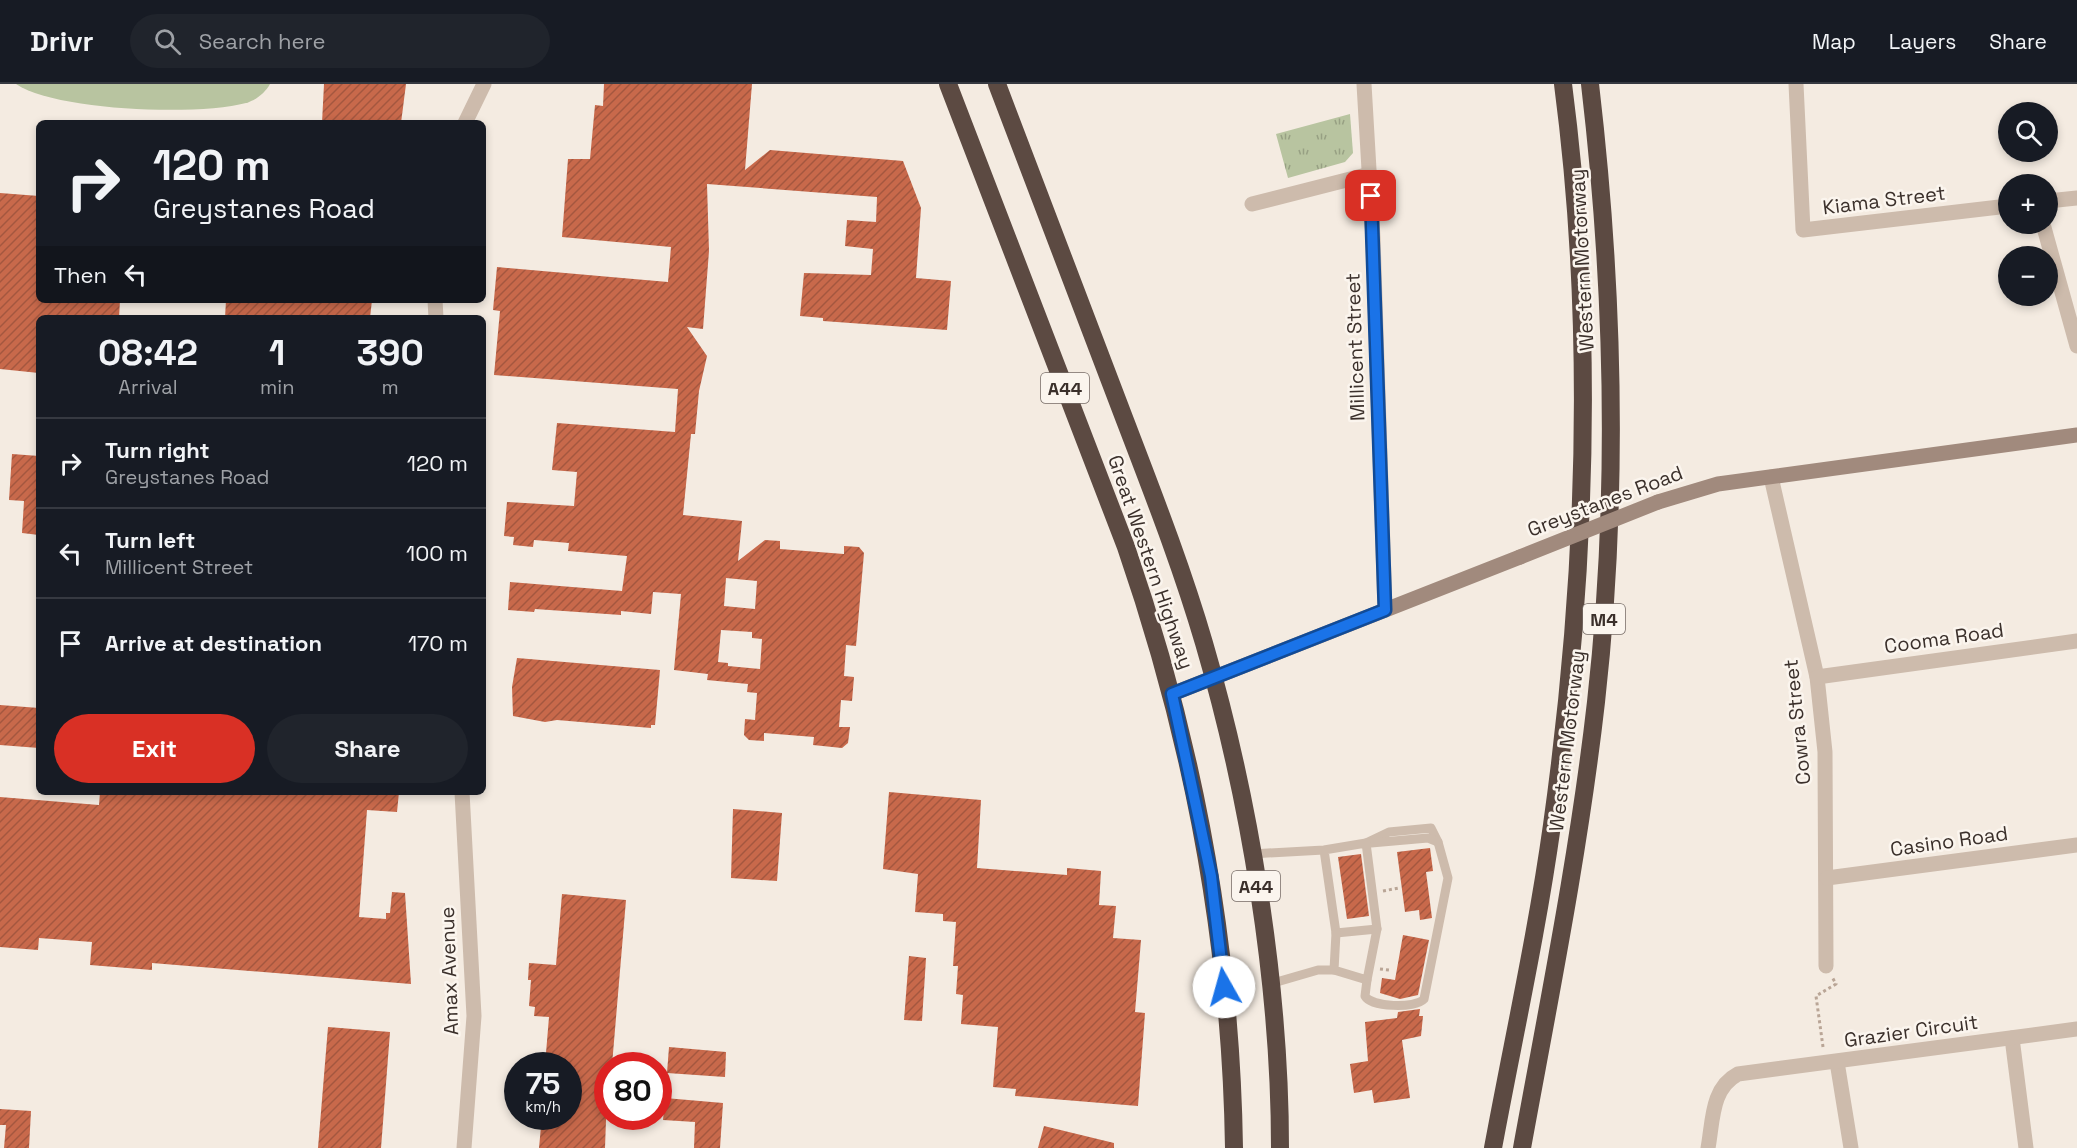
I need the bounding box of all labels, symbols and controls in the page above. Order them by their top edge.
search box [130,14,550,68]
text: Drivr [30,23,94,59]
icon: search [151,25,184,58]
text: Search here [199,27,325,55]
text: Map [1812,28,1856,55]
text: Layers [1889,28,1956,55]
text: Share [1989,28,2047,55]
map controls [1998,102,2058,306]
button: search [1998,102,2058,162]
text: 120 m [153,139,271,192]
icon: right [54,144,132,222]
street label: Western Motorway [1564,168,1600,352]
pin [1345,170,1396,221]
button: + [1998,174,2058,234]
icon: arrive [1354,179,1387,212]
street label: Kiama Street [1821,180,1947,220]
text: Greystanes Road [153,191,375,226]
button: − [1998,246,2058,306]
icon: left [119,258,152,291]
text: Then [54,261,107,289]
street label: Millicent Street [1339,273,1371,421]
text: 08:42 [98,330,198,376]
text: 1 [269,330,285,376]
text: 390 [356,330,424,376]
road number: A44 [1041,373,1089,403]
text: Arrival [118,374,178,400]
text: min [260,374,294,400]
text: m [382,374,399,400]
text: Turn right [105,436,210,464]
icon: right [54,447,87,480]
text: 120 m [407,449,468,477]
street label: Great Western Highway [1102,452,1200,672]
street label: Greystanes Road [1524,459,1686,543]
text: Greystanes Road [105,464,269,490]
text: Turn left [105,526,195,554]
icon: left [54,537,87,570]
text: 100 m [406,539,468,567]
text: Millicent Street [105,554,253,580]
road number: M4 [1583,604,1625,634]
street label: Cooma Road [1883,617,2005,659]
icon: arrive [54,627,87,660]
text: Arrive at destination [105,629,322,657]
text: 170 m [408,629,468,657]
street label: Western Motorway [1543,649,1591,833]
street label: Cowra Street [1777,658,1817,786]
button: Exit [54,714,255,783]
button: Share [267,714,468,783]
street label: Casino Road [1888,820,2010,862]
road number: A44 [1232,871,1280,901]
street label: Amax Avenue [434,906,464,1036]
position arrow [1192,955,1256,1019]
street label: Grazier Circuit [1842,1009,1980,1053]
speed limit sign: 80 [594,1052,672,1130]
text: 75 [526,1064,560,1103]
text: km/h [525,1097,561,1116]

